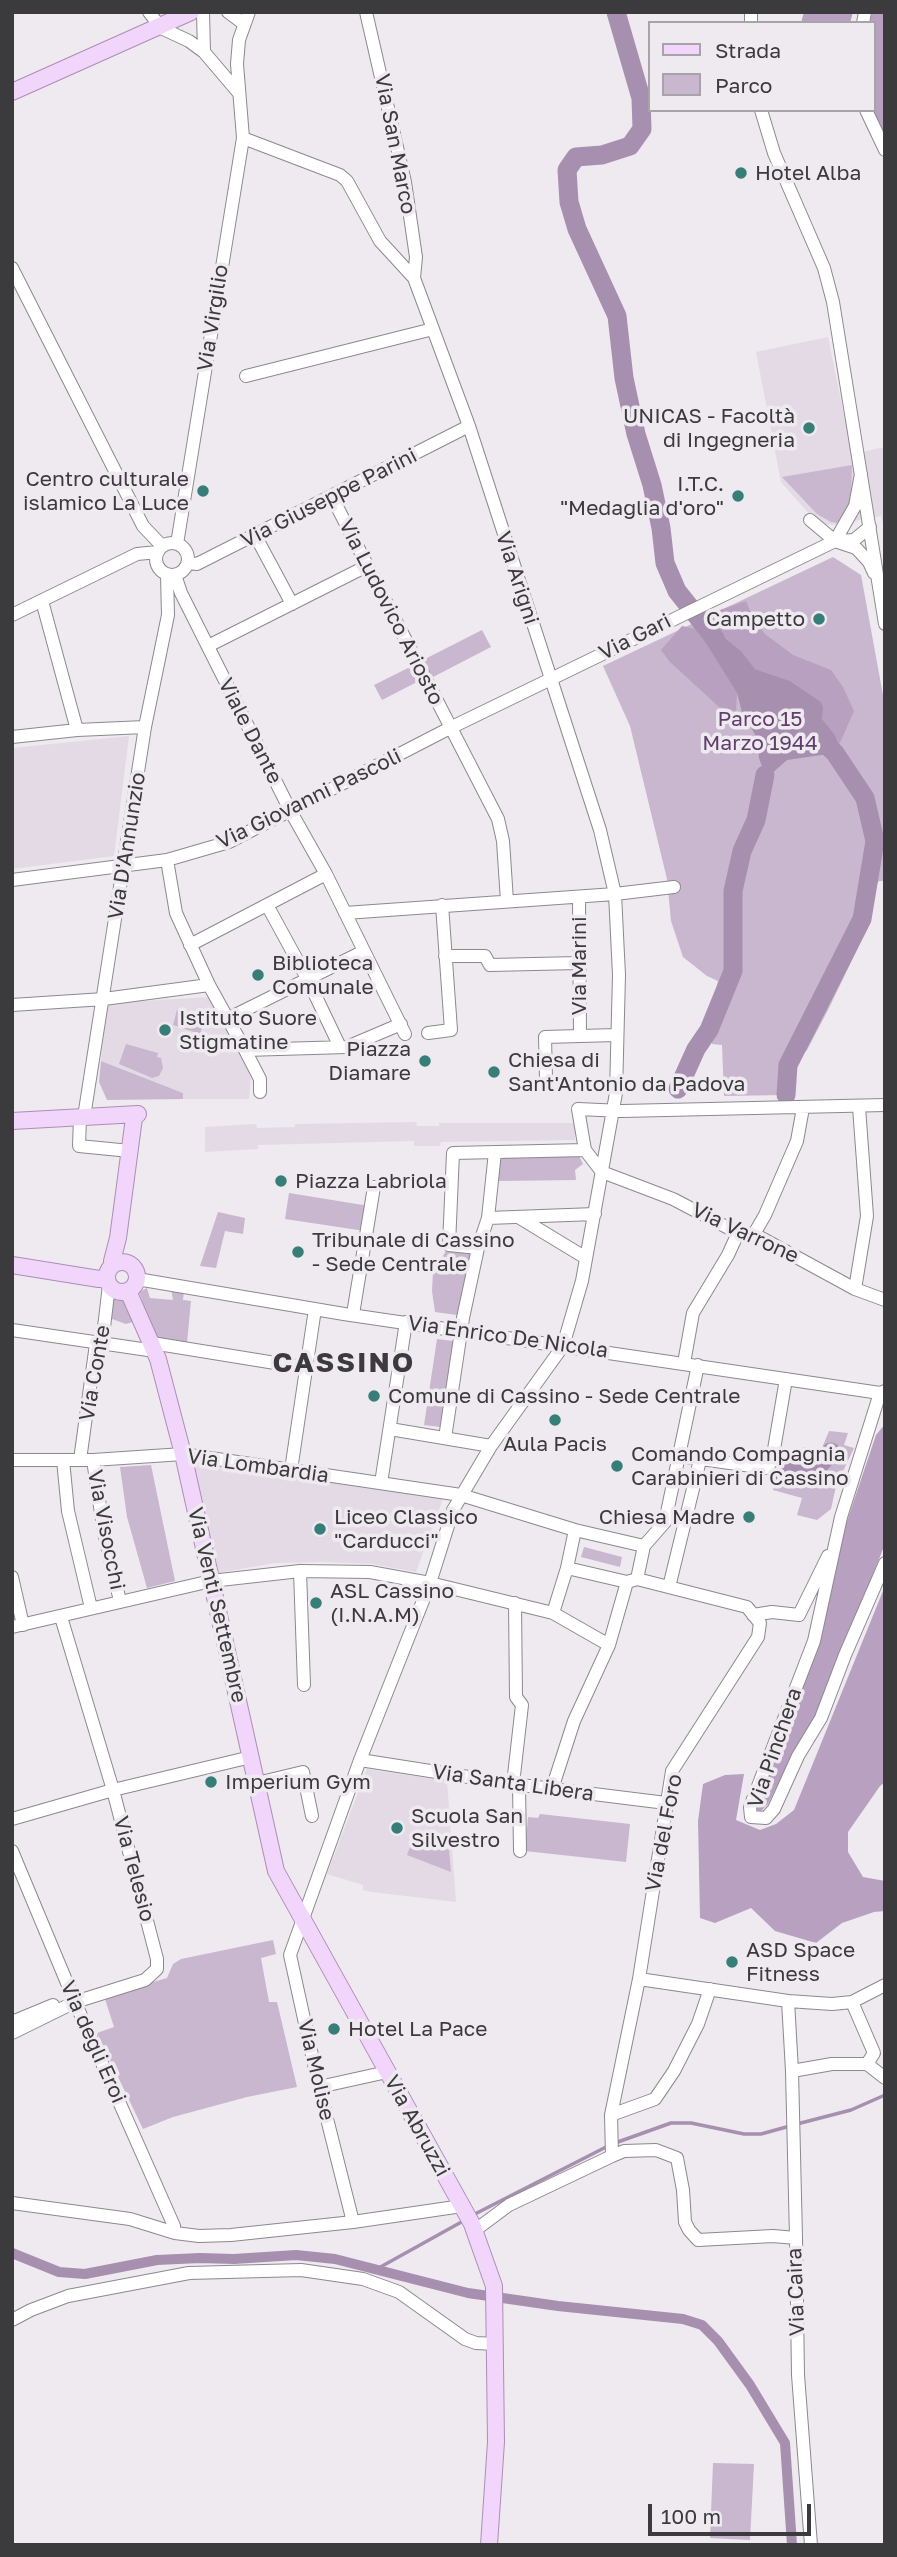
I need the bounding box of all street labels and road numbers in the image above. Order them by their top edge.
street label: Via San Marco [369,72,421,216]
street label: Via Virgilio [192,263,234,373]
street label: Via Giuseppe Parini [237,443,421,553]
street label: Via Ludovico Ariosto [333,515,449,709]
street label: Via Arigni [490,528,544,628]
street label: Via Gari [595,608,675,666]
street label: Viale Dante [213,674,287,788]
street label: Via Giovanni Pascoli [213,743,405,855]
street label: Via D'Annunzio [103,770,151,922]
street label: Via Marini [566,916,592,1016]
street label: Via Varrone [687,1197,803,1269]
street label: Via Enrico De Nicola [406,1310,610,1364]
street label: Via Conte [74,1323,116,1423]
street label: Via Lombardia [185,1444,331,1488]
street label: Via Visocchi [82,1468,130,1592]
street label: Via Venti Settembre [182,1505,252,1705]
street label: Via Pinchera [743,1685,807,1811]
street label: Via Santa Libera [431,1759,595,1807]
street label: Via del Foro [640,1772,688,1894]
street label: Via Telesio [108,1813,160,1925]
street label: Via degli Eroi [55,1977,131,2107]
street label: Via Molise [292,2017,340,2123]
street label: Via Abruzzi [379,2071,455,2181]
street label: Via Caira [782,2247,810,2337]

